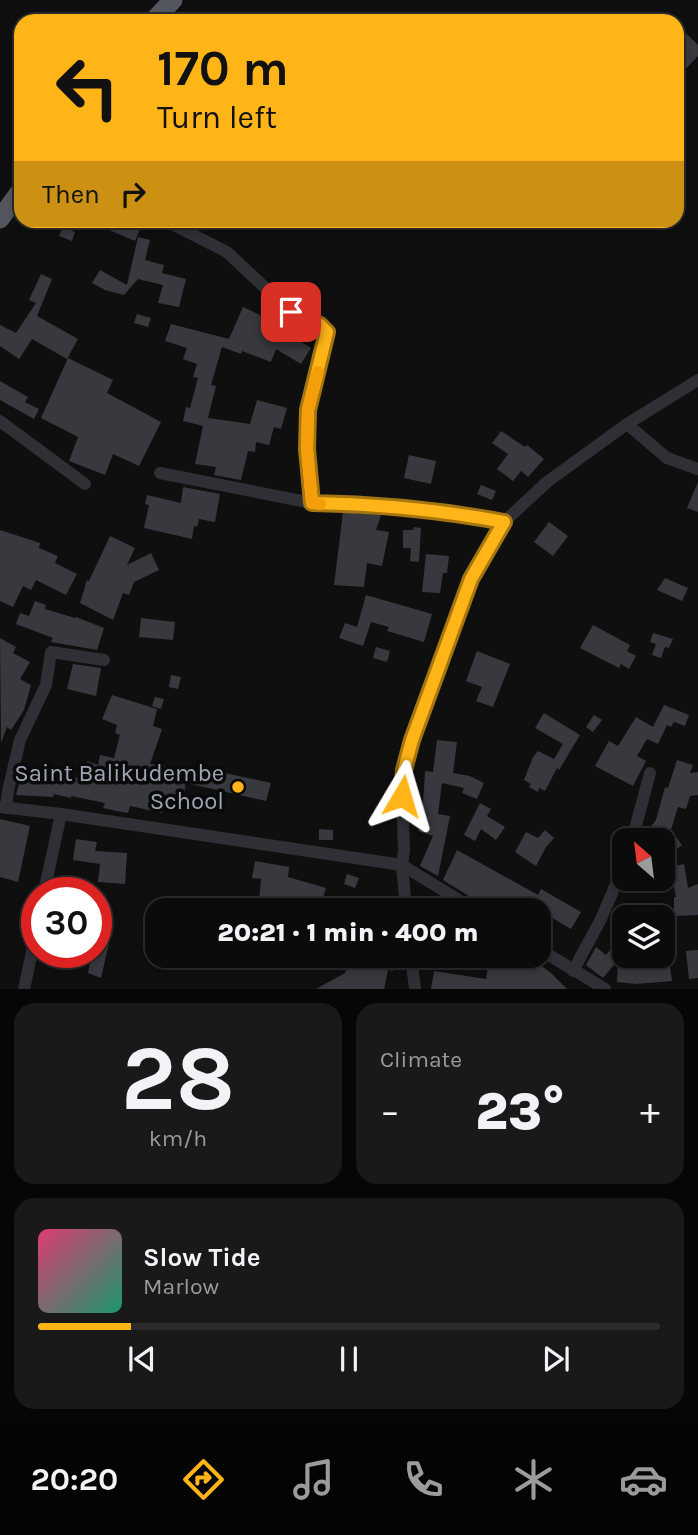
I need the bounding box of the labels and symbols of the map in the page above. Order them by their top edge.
pin [261,282,321,342]
place label: Saint Balikudembe School [14,759,224,815]
position arrow [365,759,439,833]
marker: Saint Balikudembe School [230,779,246,795]
north arrow [612,828,676,891]
speed limit sign: 30 [21,877,112,968]

